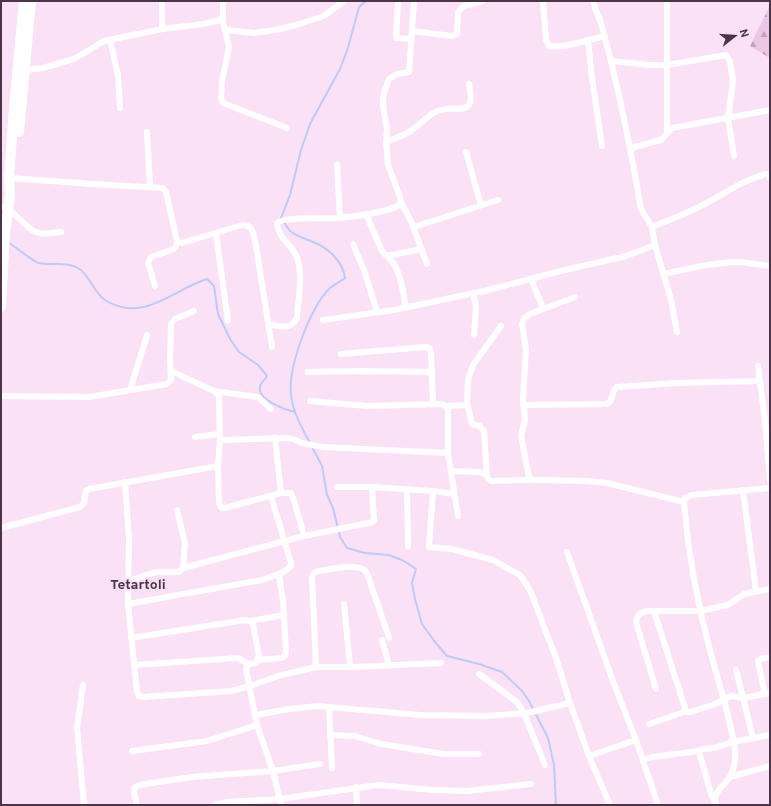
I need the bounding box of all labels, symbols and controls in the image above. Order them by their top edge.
north arrow [715,16,755,56]
text: N [736,28,751,39]
district label: Tetartoli [110,577,166,594]

